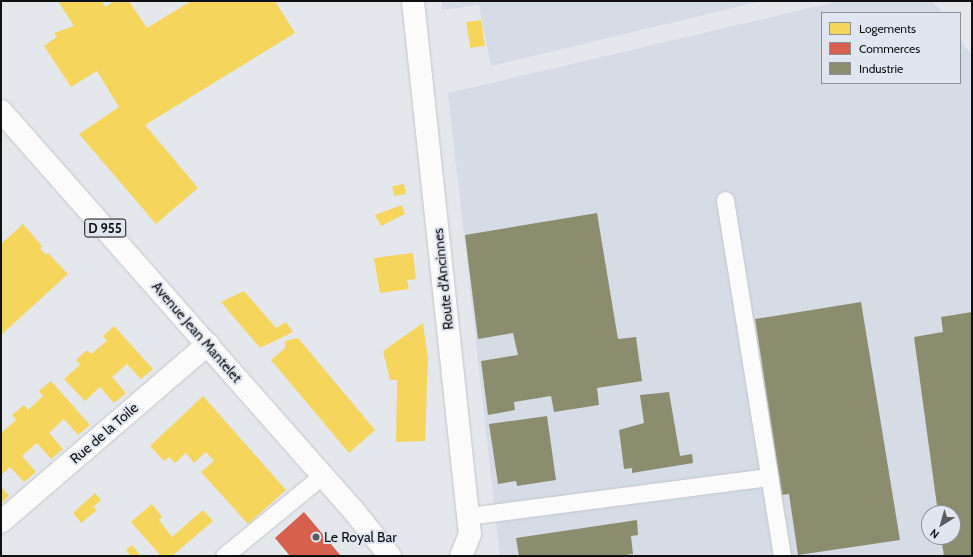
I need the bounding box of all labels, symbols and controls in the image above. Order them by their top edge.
legend [821,12,961,84]
text: Logements [859,21,916,36]
text: Commerces [859,41,920,56]
text: Industrie [859,61,903,76]
road number: D 955 [84,217,126,239]
street label: Route d'Ancinnes [429,227,457,331]
street label: Avenue Jean Mantelet [149,278,245,386]
street label: Rue de la Toile [67,399,141,467]
north arrow [921,505,961,545]
text: N [927,526,942,542]
place label: Le Royal Bar [324,529,397,545]
marker: Le Royal Bar [311,532,321,542]

